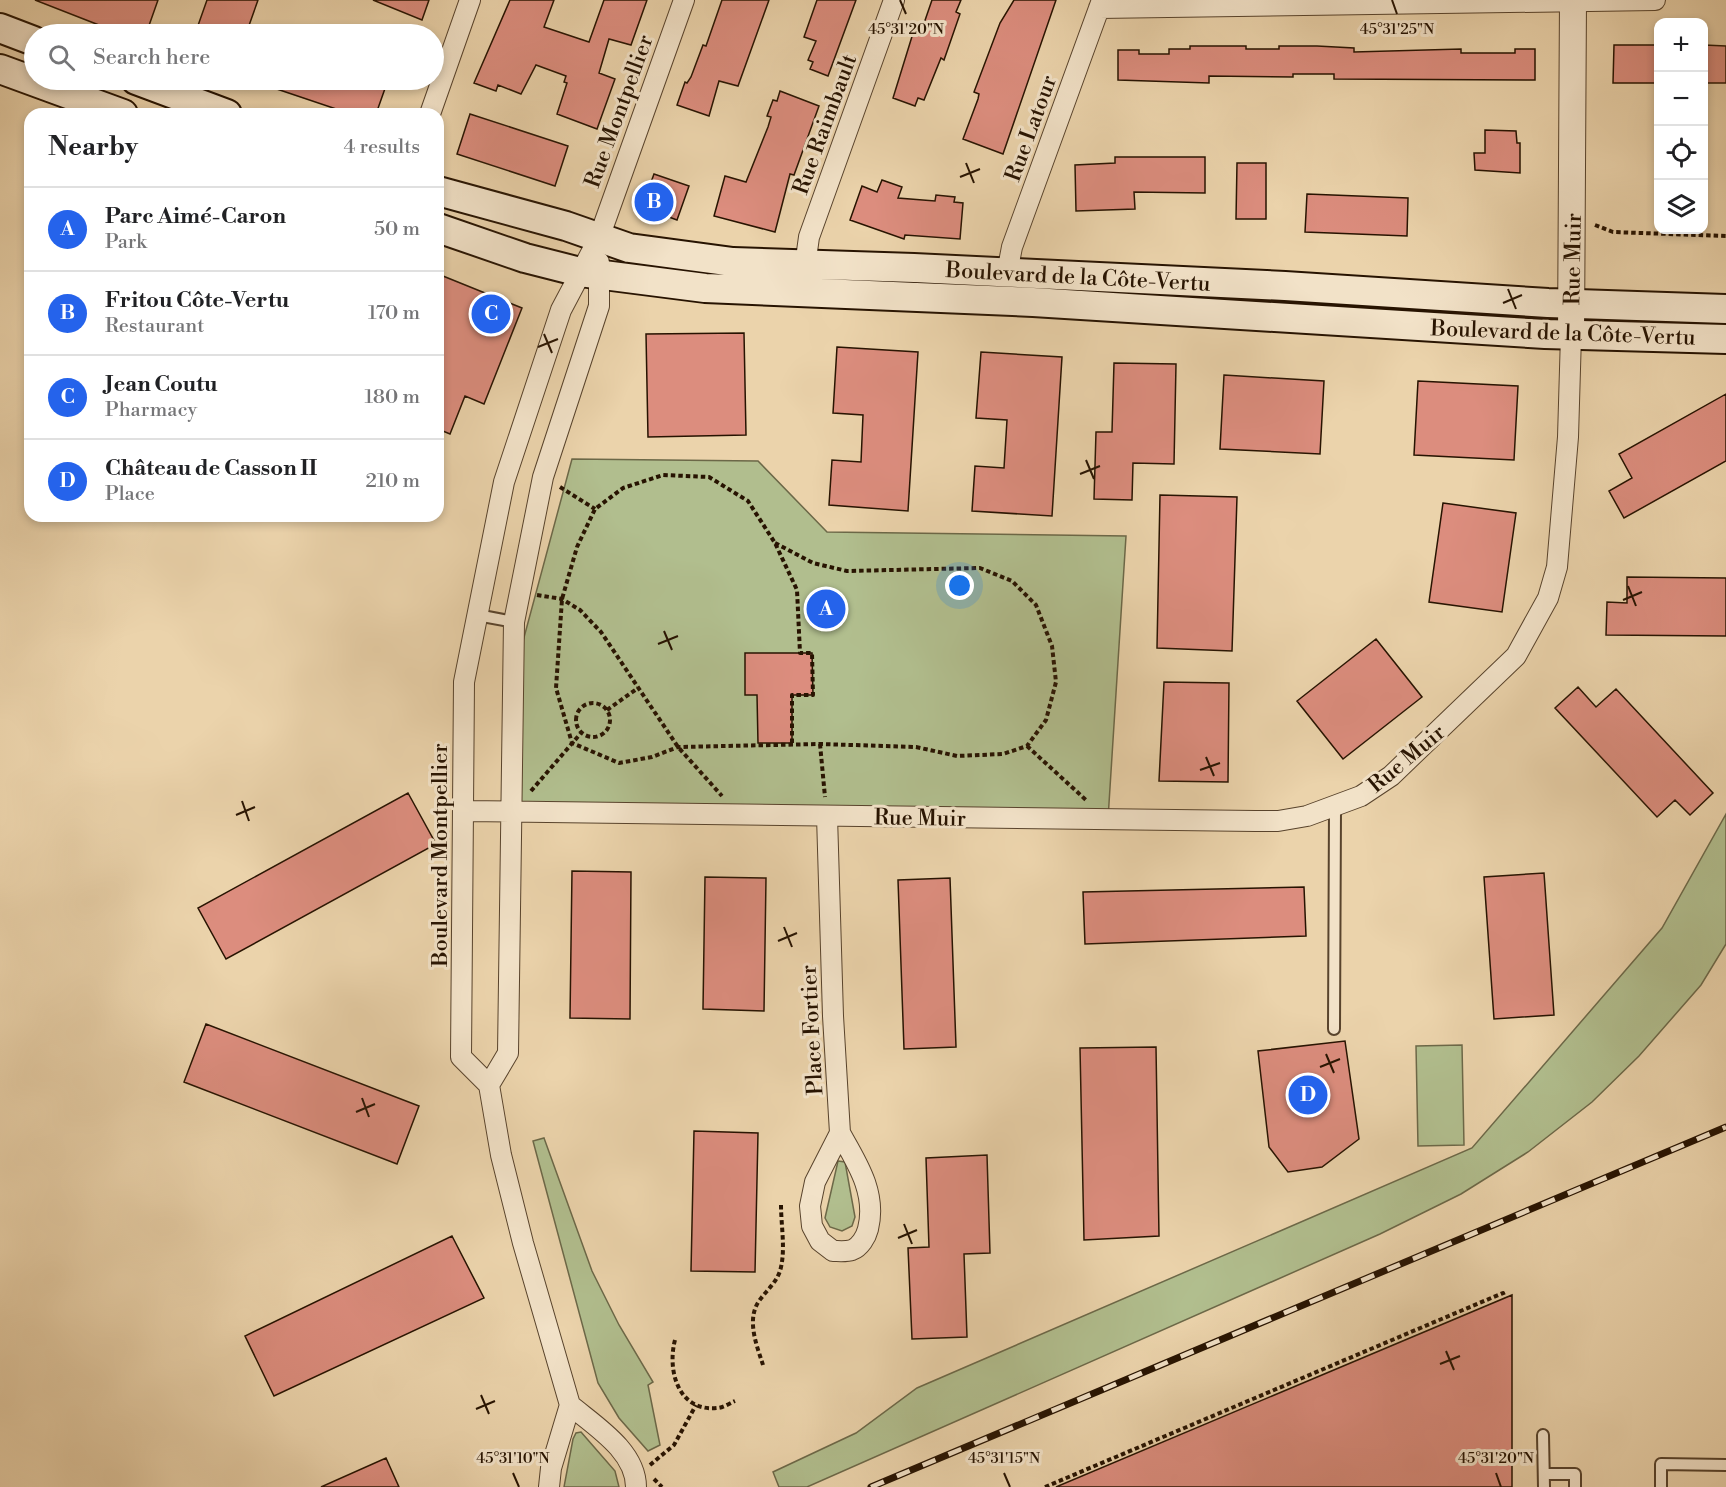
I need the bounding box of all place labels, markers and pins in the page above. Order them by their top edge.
pin: B [634,180,674,224]
pin: C [472,292,510,336]
pin: A [806,586,846,632]
pin: D [1288,1072,1328,1118]

